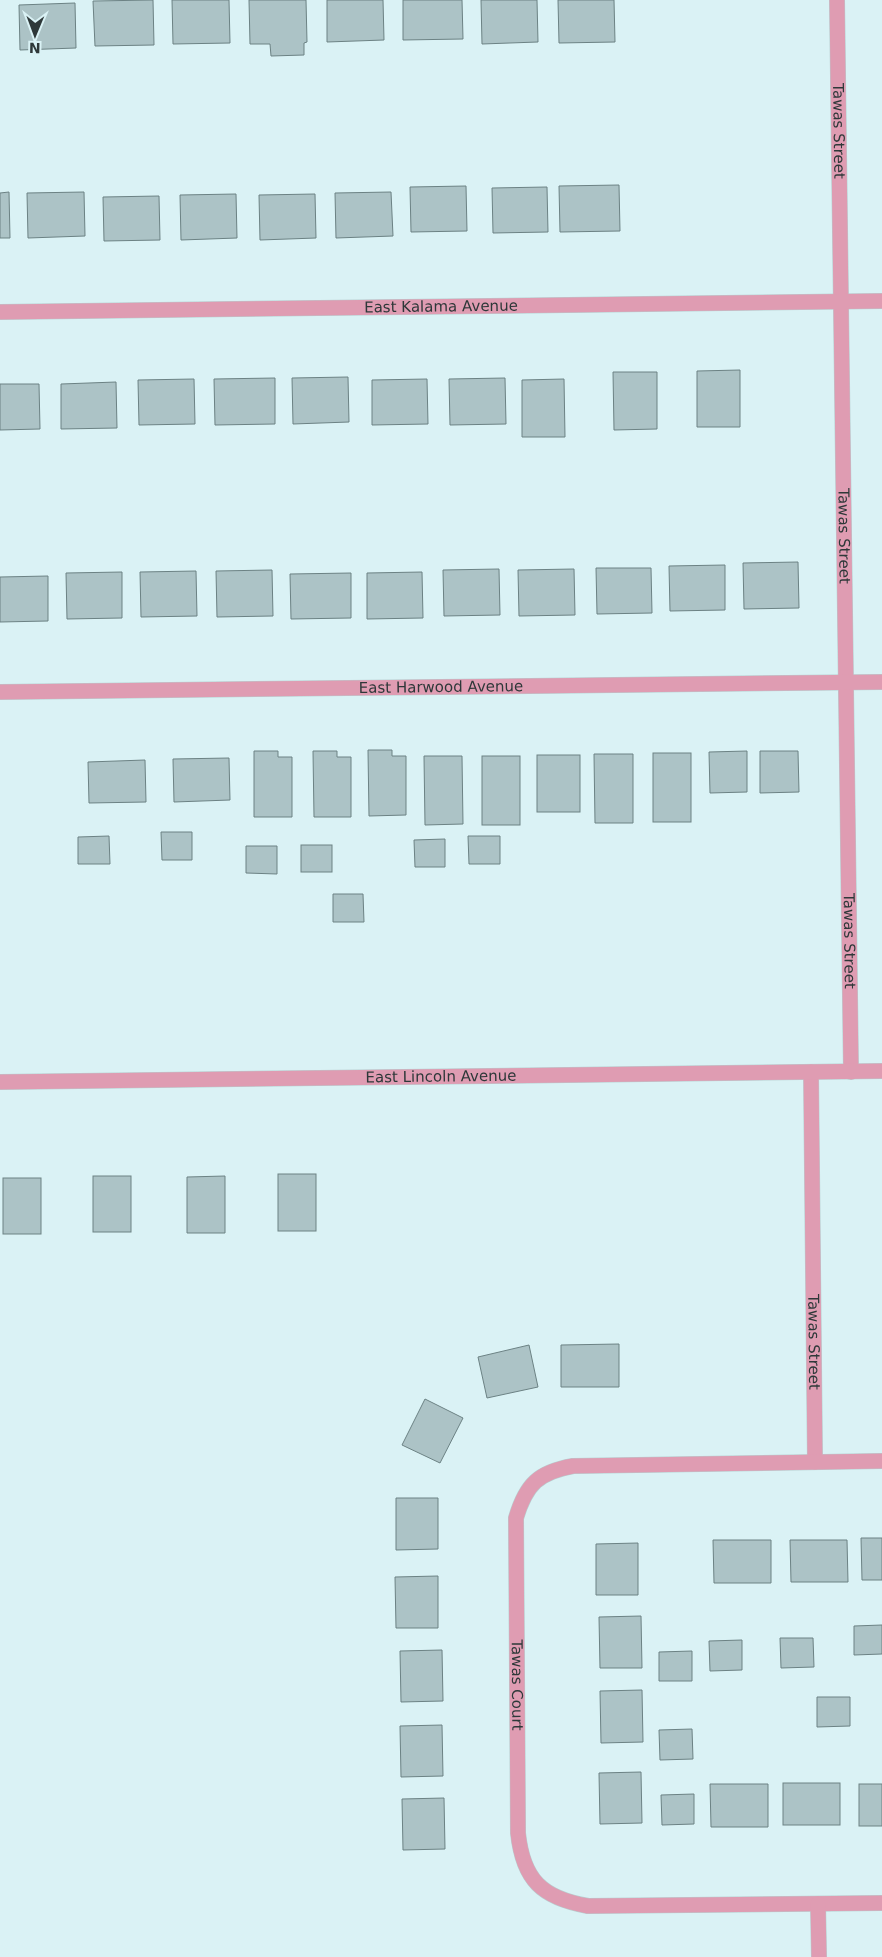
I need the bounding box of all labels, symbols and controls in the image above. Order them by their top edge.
north arrow [10,10,60,60]
text: N [29,40,41,56]
street label: Tawas Street [829,82,848,179]
street label: East Kalama Avenue [364,297,518,316]
street label: Tawas Street [834,487,854,584]
street label: East Harwood Avenue [359,677,523,697]
street label: Tawas Street [840,892,859,989]
street label: East Lincoln Avenue [365,1067,517,1086]
street label: Tawas Street [804,1293,823,1390]
street label: Tawas Court [508,1638,526,1731]

